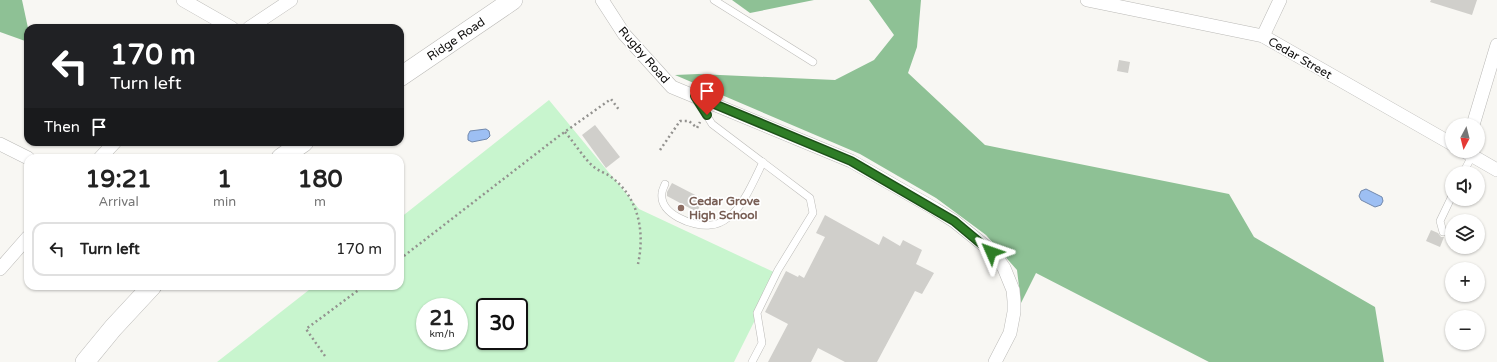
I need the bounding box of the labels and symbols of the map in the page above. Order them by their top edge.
street label: Ridge Road [424,15,488,63]
street label: Rugby Road [616,24,672,86]
street label: Cedar Street [1266,34,1335,82]
pin [690,74,724,115]
north arrow [1445,118,1485,158]
place label: Cedar Grove High School [689,194,760,223]
marker: Cedar Grove High School [676,203,686,213]
position arrow [970,231,1012,273]
speed limit sign: 30 [476,298,528,350]

